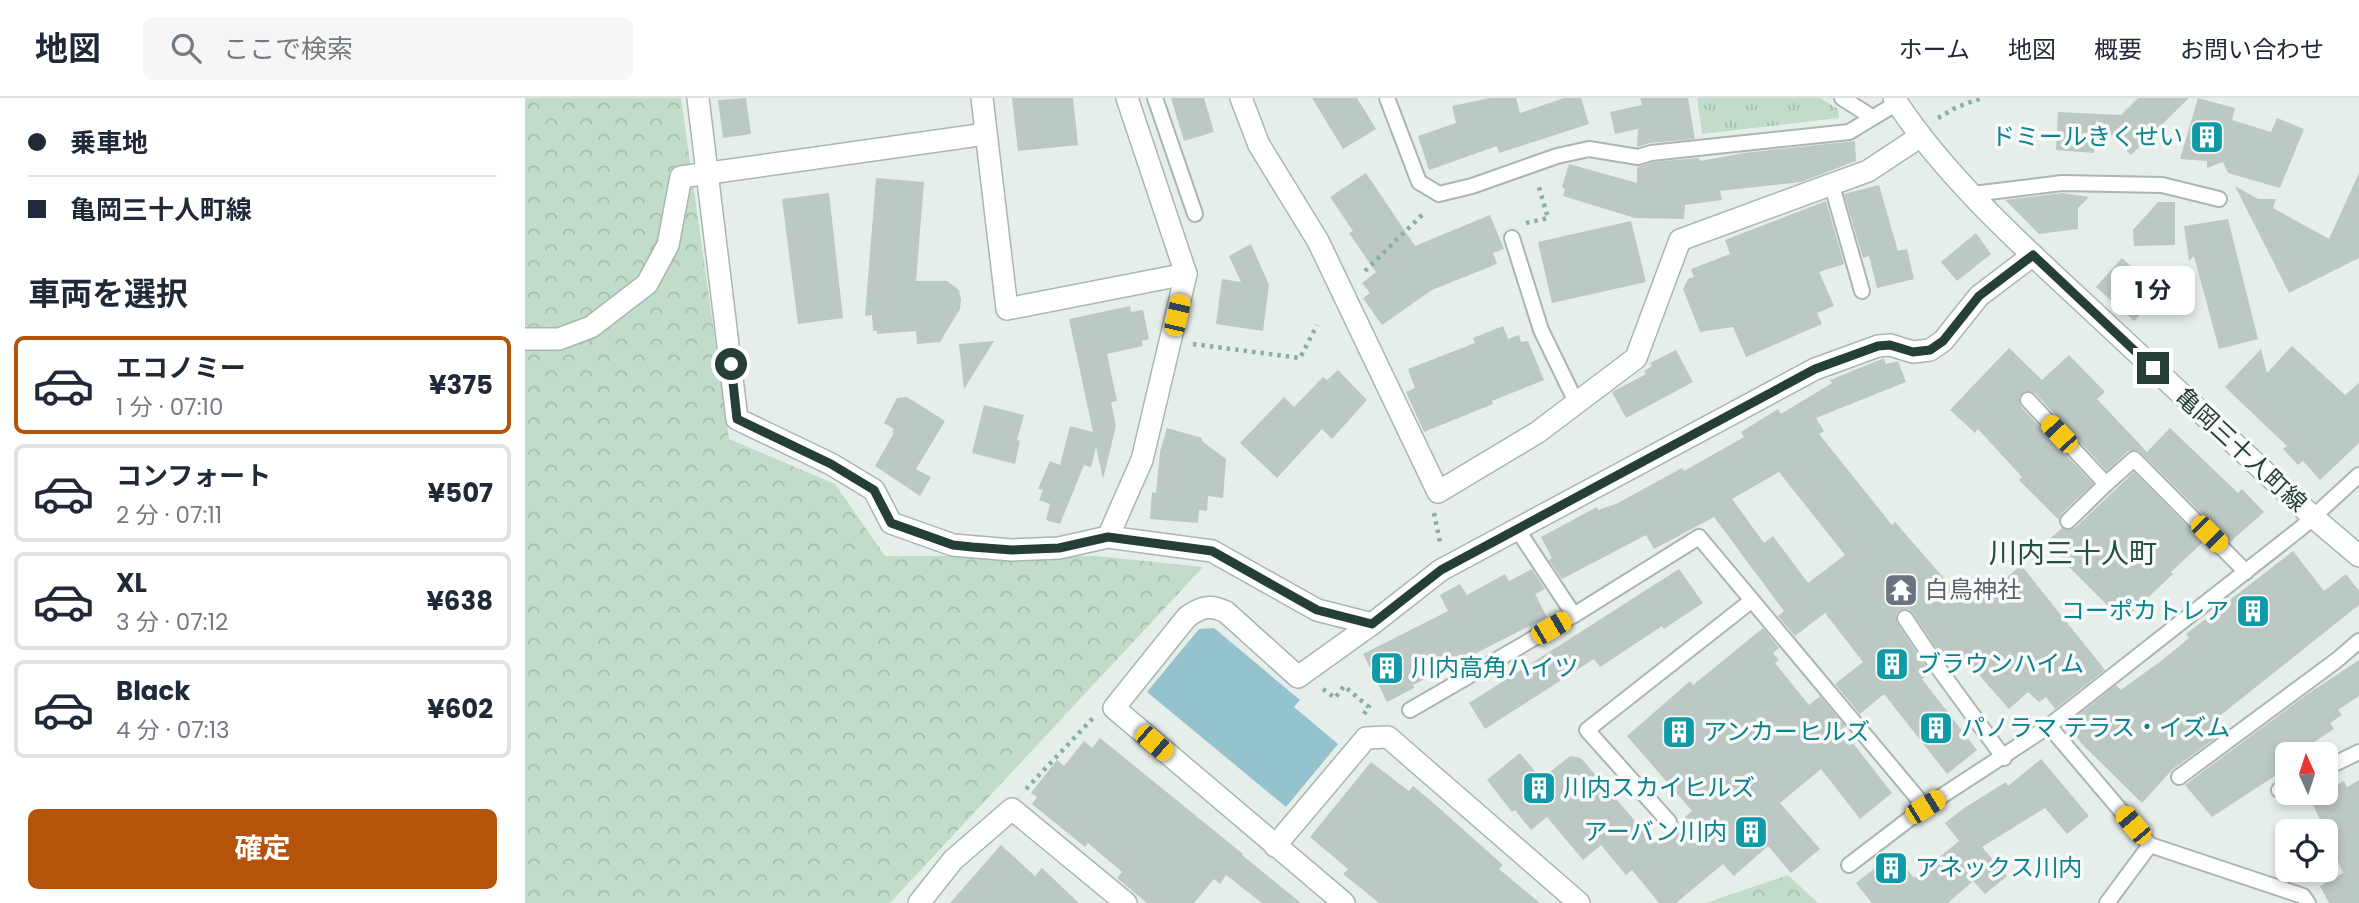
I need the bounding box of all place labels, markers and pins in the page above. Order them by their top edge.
building icon: ドミールきくせい [2188,118,2226,156]
place label: ドミールきくせい [1991,120,2183,153]
temple icon: 白鳥神社 [1882,571,1920,609]
place label: 白鳥神社 [1925,573,2021,606]
building icon: コーポカトレア [2234,592,2272,630]
place label: コーポカトレア [2061,594,2229,627]
building icon: ブラウンハイム [1873,645,1911,683]
place label: ブラウンハイム [1917,647,2084,680]
building icon: 川内高角ハイツ [1368,649,1406,687]
place label: 川内高角ハイツ [1411,651,1579,684]
building icon: パノラマ テラス・イズム [1917,709,1955,747]
place label: パノラマ テラス・イズム [1961,711,2230,744]
building icon: アンカーヒルズ [1660,713,1698,751]
place label: アンカーヒルズ [1703,715,1870,748]
building icon: 川内スカイヒルズ [1520,769,1558,807]
place label: 川内スカイヒルズ [1563,771,1755,804]
building icon: アーバン川内 [1732,813,1770,851]
place label: アーバン川内 [1583,815,1727,848]
building icon: アネックス川内 [1872,849,1910,887]
place label: アネックス川内 [1915,851,2082,884]

